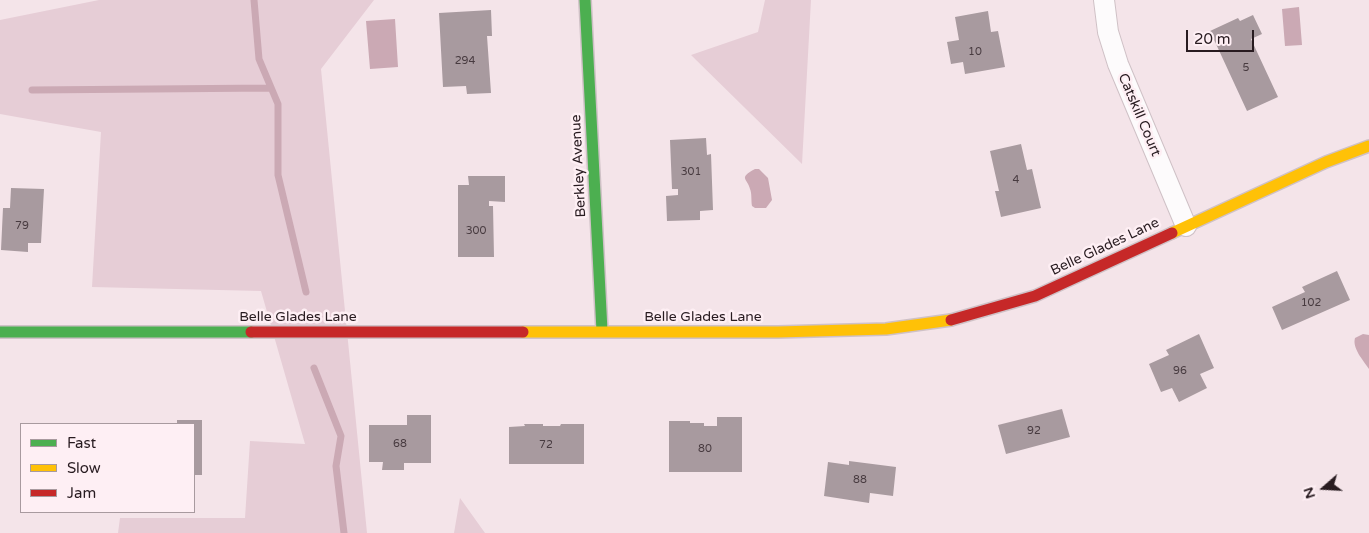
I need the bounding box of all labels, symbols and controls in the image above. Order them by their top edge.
scale bar [1189,20,1256,52]
text: 20 m [1194,30,1231,48]
house number: 10 [968,45,982,59]
house number: 294 [455,54,475,68]
house number: 5 [1243,61,1249,75]
street label: Catskill Court [1114,71,1164,159]
street label: Berkley Avenue [568,114,590,218]
house number: 301 [681,165,701,179]
house number: 4 [1013,173,1019,187]
street label: Belle Glades Lane [1048,215,1162,279]
house number: 79 [15,219,29,233]
house number: 300 [466,224,486,238]
house number: 102 [1301,296,1321,310]
street label: Belle Glades Lane [239,309,357,325]
street label: Belle Glades Lane [644,309,762,325]
house number: 96 [1173,364,1187,378]
legend [20,423,195,513]
house number: 92 [1027,424,1041,438]
text: Fast [67,434,96,452]
house number: 68 [393,437,407,451]
house number: 72 [539,438,553,452]
house number: 80 [698,442,712,456]
text: Slow [67,459,101,477]
north arrow [1299,463,1349,513]
house number: 88 [853,473,867,487]
text: Jam [67,484,96,502]
text: N [1299,485,1319,501]

